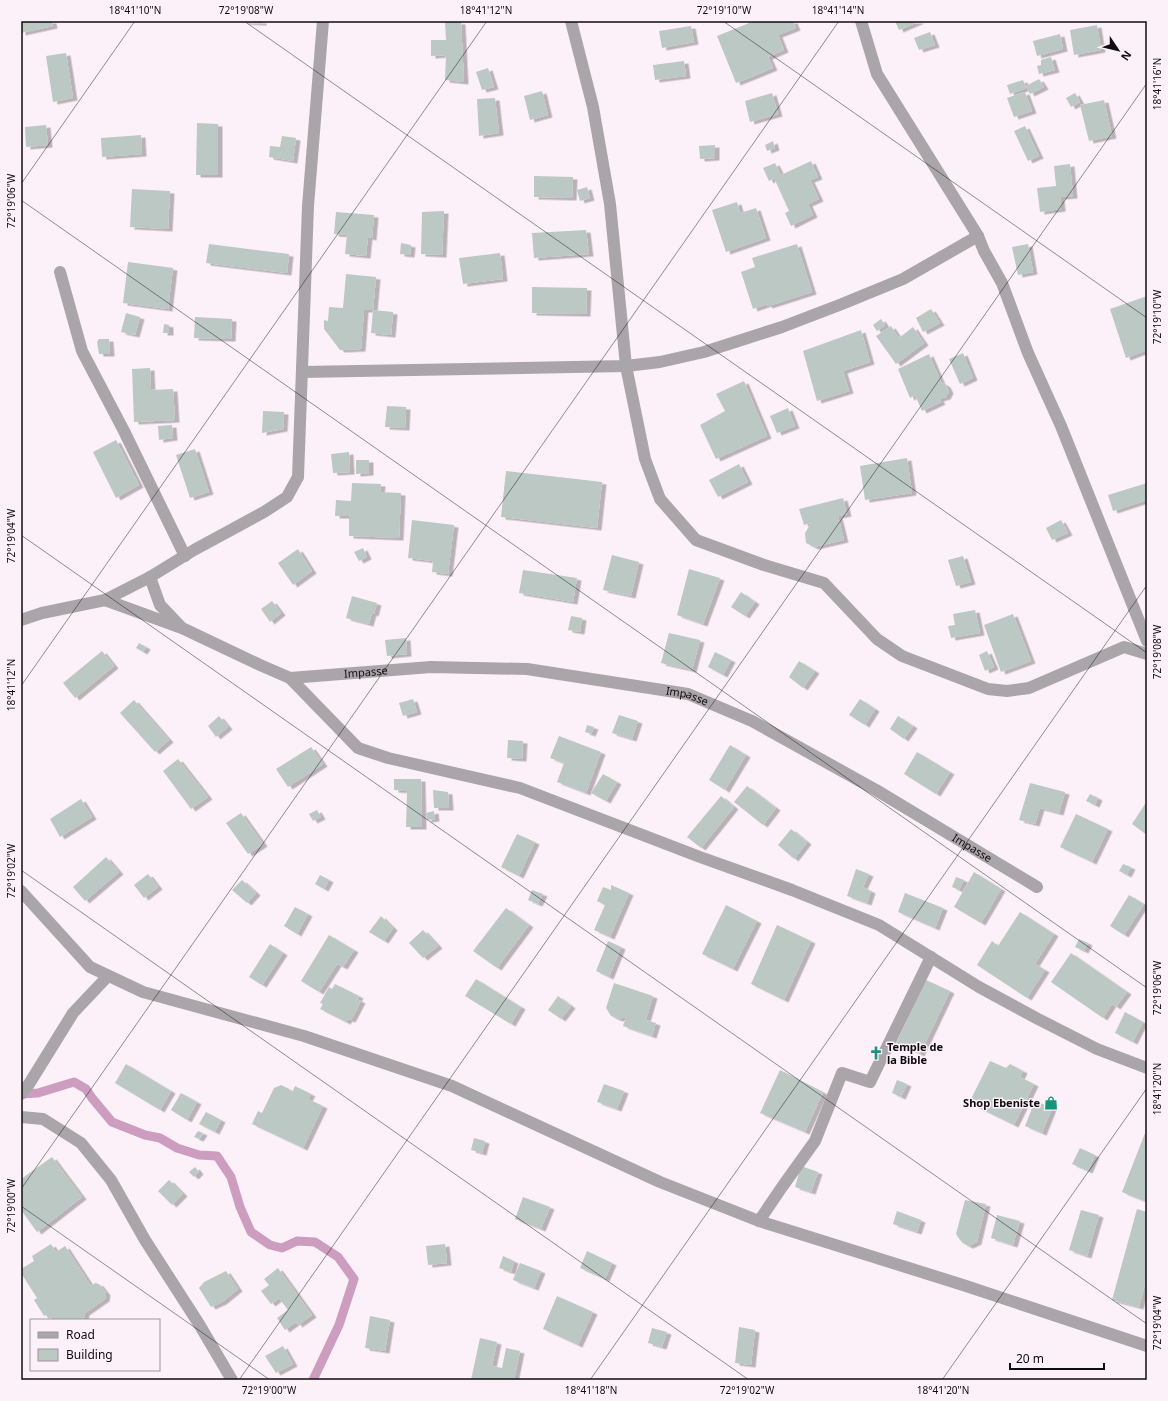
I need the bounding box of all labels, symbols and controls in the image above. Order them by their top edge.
text: 18°41'10"N [109,3,161,17]
text: 72°19'08"W [219,3,274,17]
text: 18°41'12"N [460,3,512,17]
text: 72°19'10"W [697,3,752,17]
text: 18°41'14"N [812,3,864,17]
north arrow [1098,30,1138,70]
text: N [1118,48,1135,64]
text: 18°41'16"N [1150,58,1164,110]
text: 72°19'06"W [4,173,18,228]
text: 72°19'10"W [1150,289,1164,344]
text: 72°19'04"W [4,508,18,563]
text: 72°19'08"W [1150,624,1164,679]
text: 18°41'12"N [4,659,18,711]
street label: Impasse [343,662,388,681]
street label: Impasse [665,683,711,709]
street label: Impasse [950,830,995,865]
text: 72°19'02"W [4,843,18,898]
text: 72°19'06"W [1150,960,1164,1015]
place label: Temple de la Bible [887,1039,943,1067]
church icon: Temple de la Bible [868,1045,884,1061]
text: 18°41'20"N [1150,1063,1164,1115]
place label: Shop Ebeniste [963,1095,1040,1110]
shop icon: Shop Ebeniste [1043,1095,1059,1111]
text: 72°19'00"W [4,1178,18,1233]
text: 72°19'04"W [1150,1295,1164,1350]
legend [30,1319,160,1371]
text: Road [66,1326,95,1343]
scale bar [1010,1345,1104,1371]
text: Building [66,1346,113,1363]
text: 20 m [1016,1350,1044,1367]
text: 72°19'00"W [242,1383,297,1397]
text: 18°41'18"N [565,1383,617,1397]
text: 72°19'02"W [720,1383,775,1397]
text: 18°41'20"N [917,1383,969,1397]

